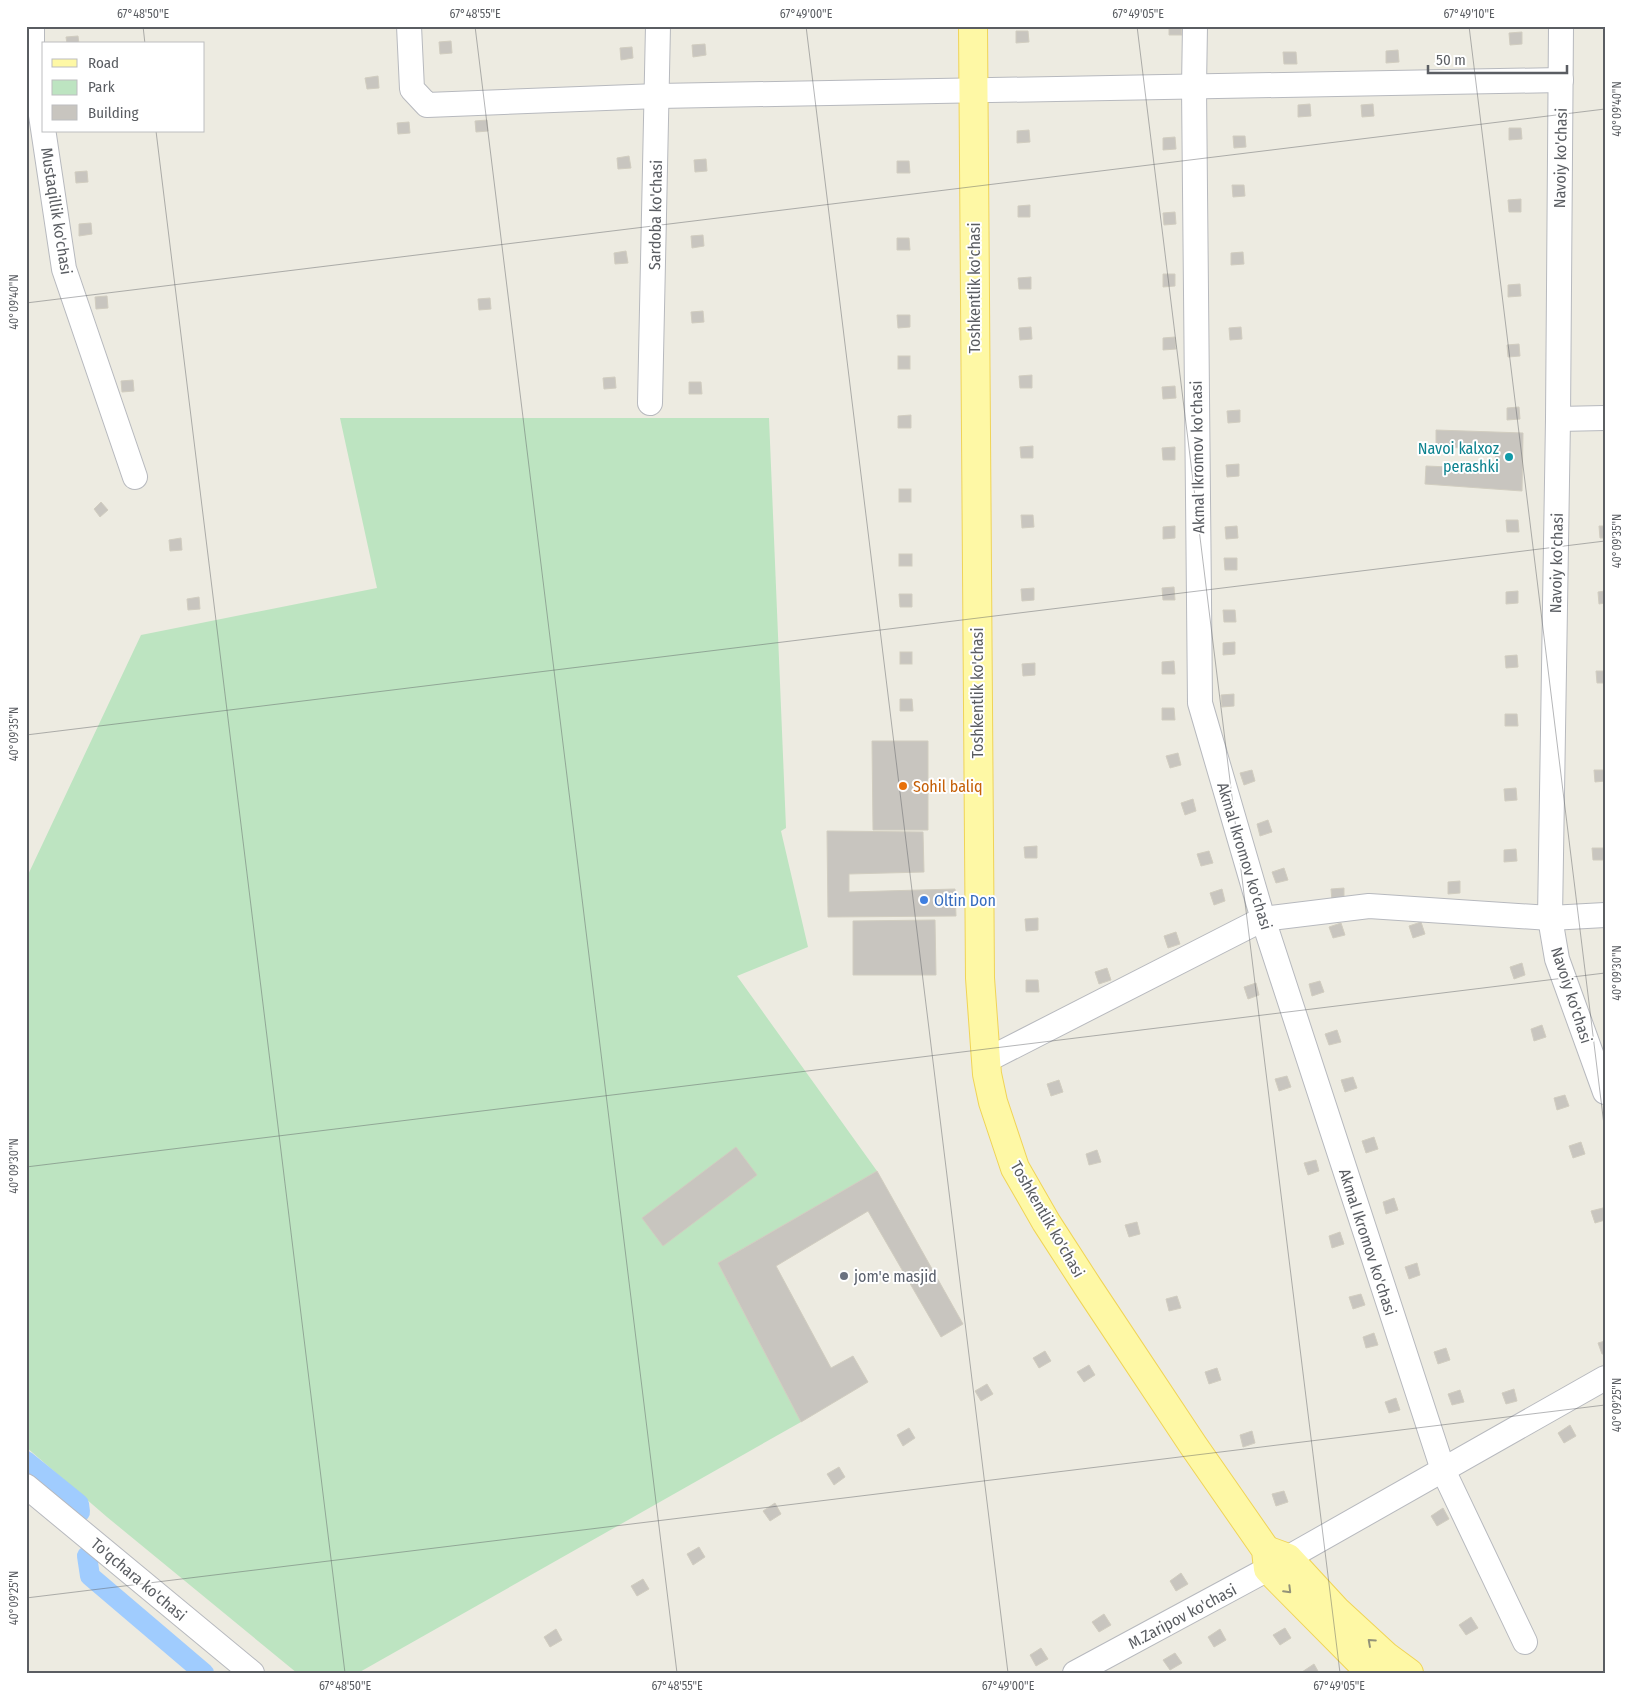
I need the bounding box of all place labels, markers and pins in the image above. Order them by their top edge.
place label: Navoi kalxoz perashki [1418,439,1499,476]
marker: Navoi kalxoz perashki [1503,451,1515,463]
place label: Sohil baliq [913,777,983,796]
marker: Sohil baliq [897,780,909,792]
place label: Oltin Don [934,891,996,910]
marker: Oltin Don [918,894,930,906]
place label: jom'e masjid [853,1267,937,1286]
marker: jom'e masjid [838,1270,850,1282]

